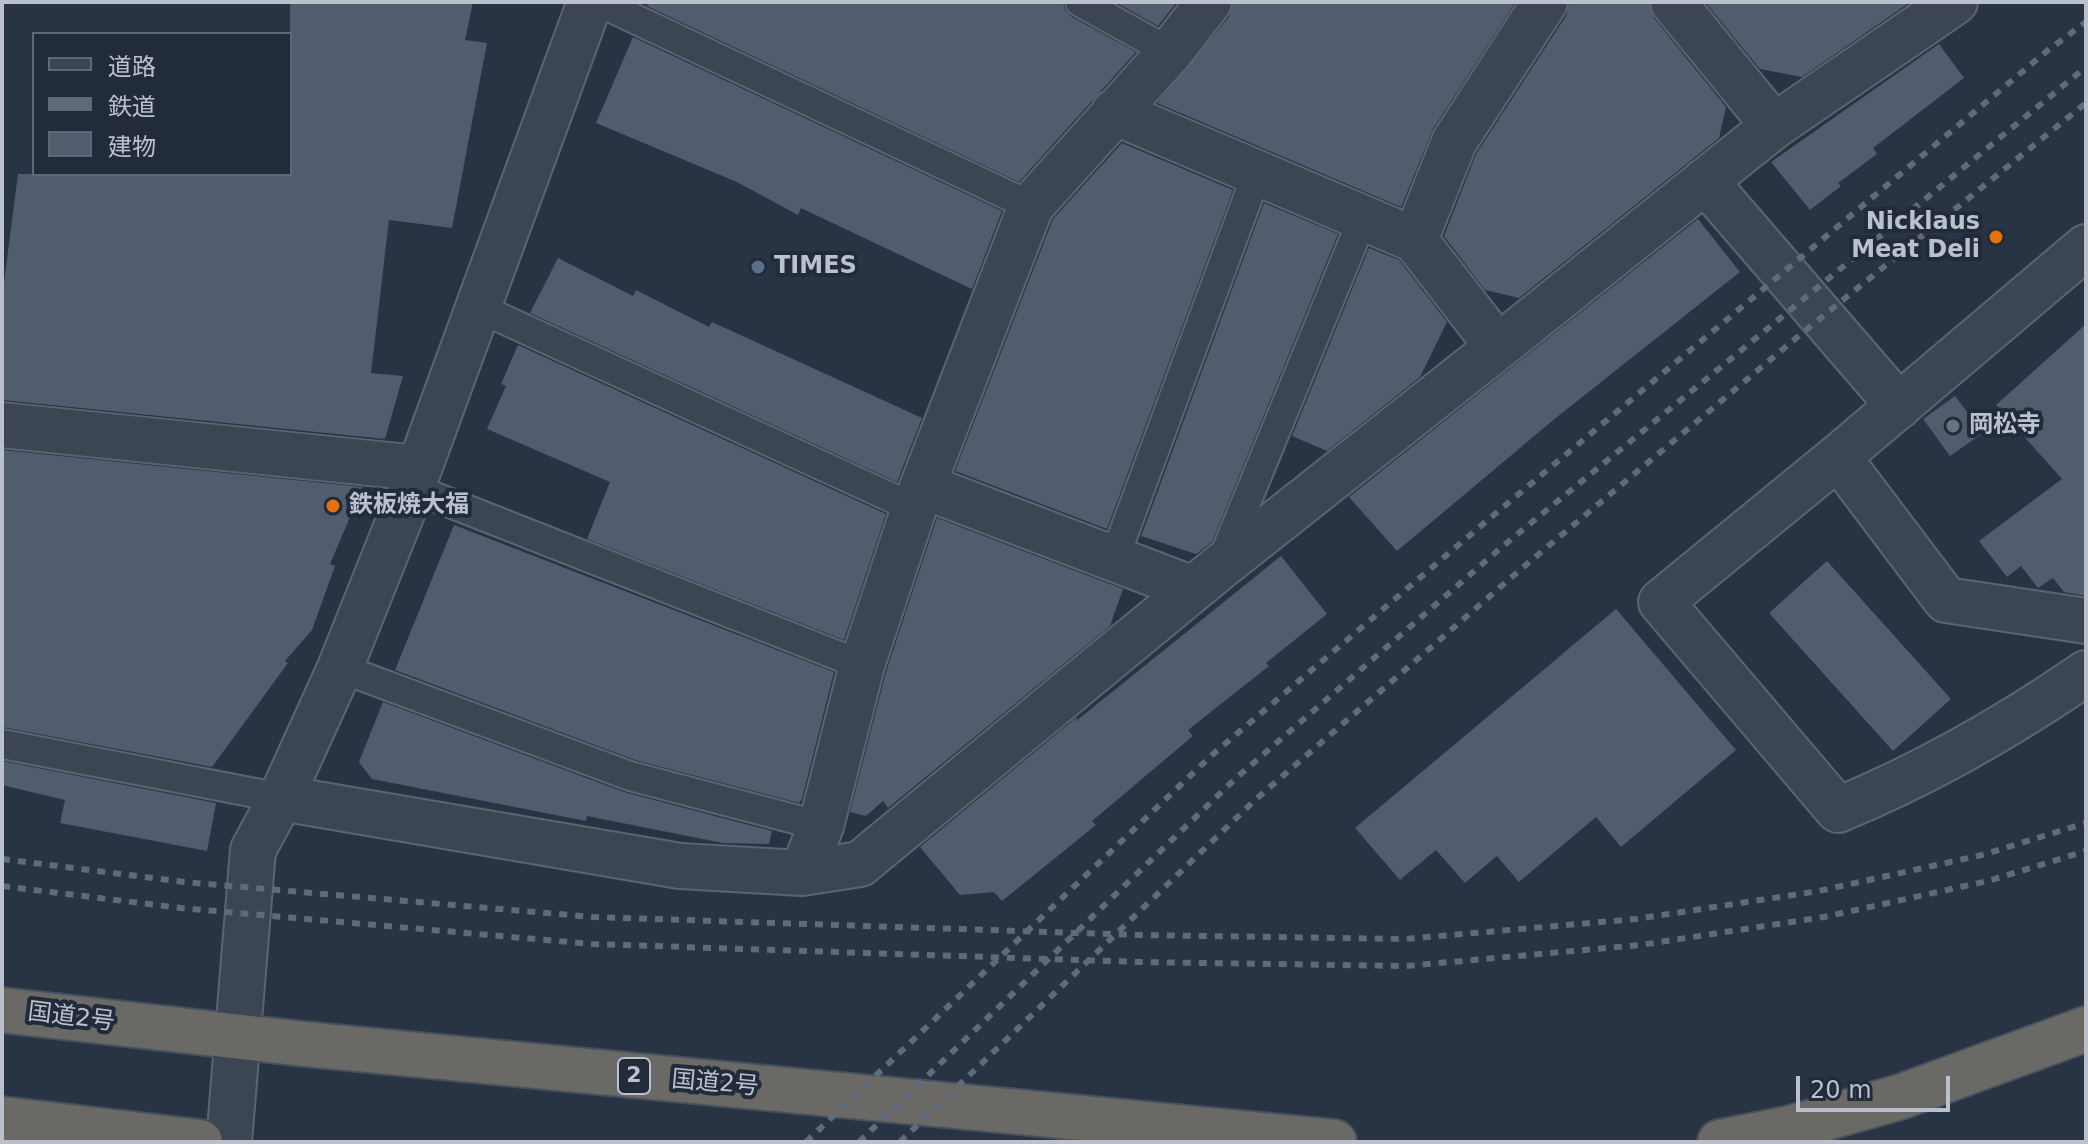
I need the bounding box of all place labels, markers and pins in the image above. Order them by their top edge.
place label: Nicklaus Meat Deli [1851,209,1980,265]
marker: Nicklaus Meat Deli [1987,228,2005,246]
place label: TIMES [774,253,857,281]
marker: TIMES [749,258,767,276]
place label: 岡松寺 [1969,412,2041,440]
marker: 岡松寺 [1944,417,1962,435]
place label: 鉄板焼大福 [349,492,469,520]
marker: 鉄板焼大福 [324,497,342,515]

